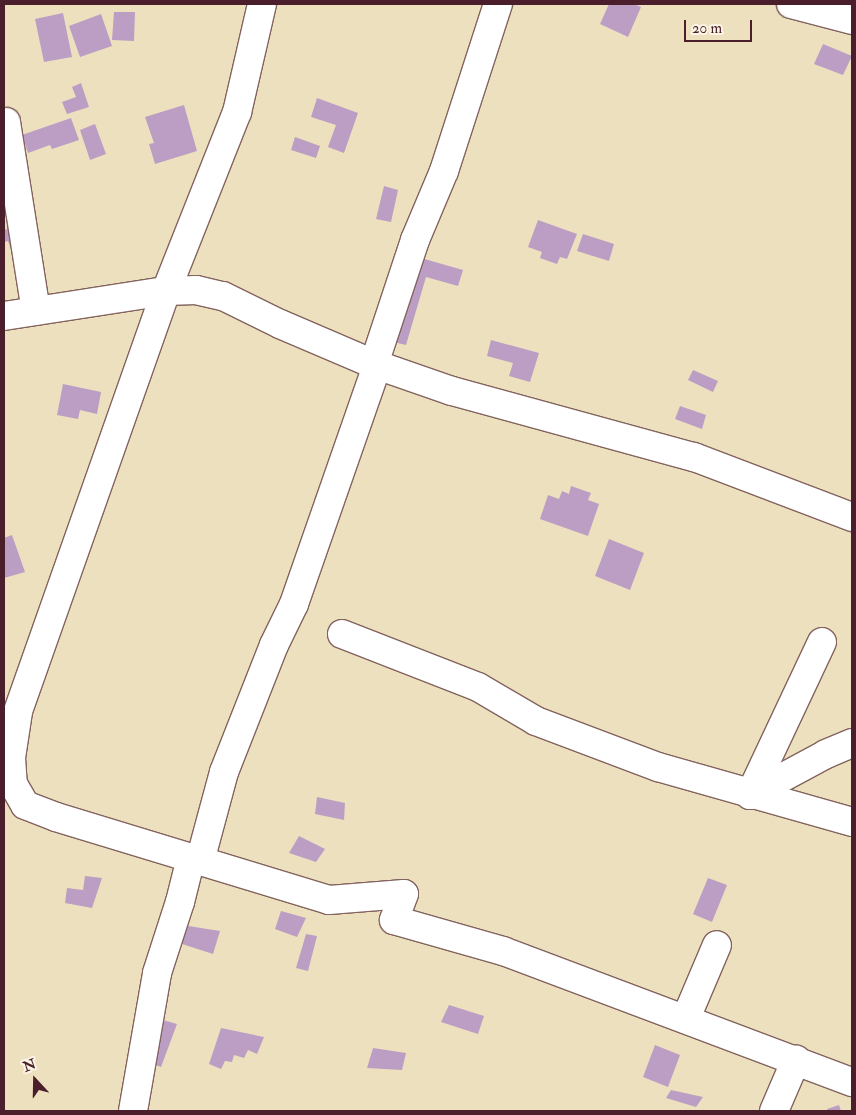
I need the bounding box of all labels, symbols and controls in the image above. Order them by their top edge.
scale bar [686,10,754,42]
text: 20 m [692,19,722,38]
north arrow [10,1055,60,1105]
text: N [21,1055,38,1076]

